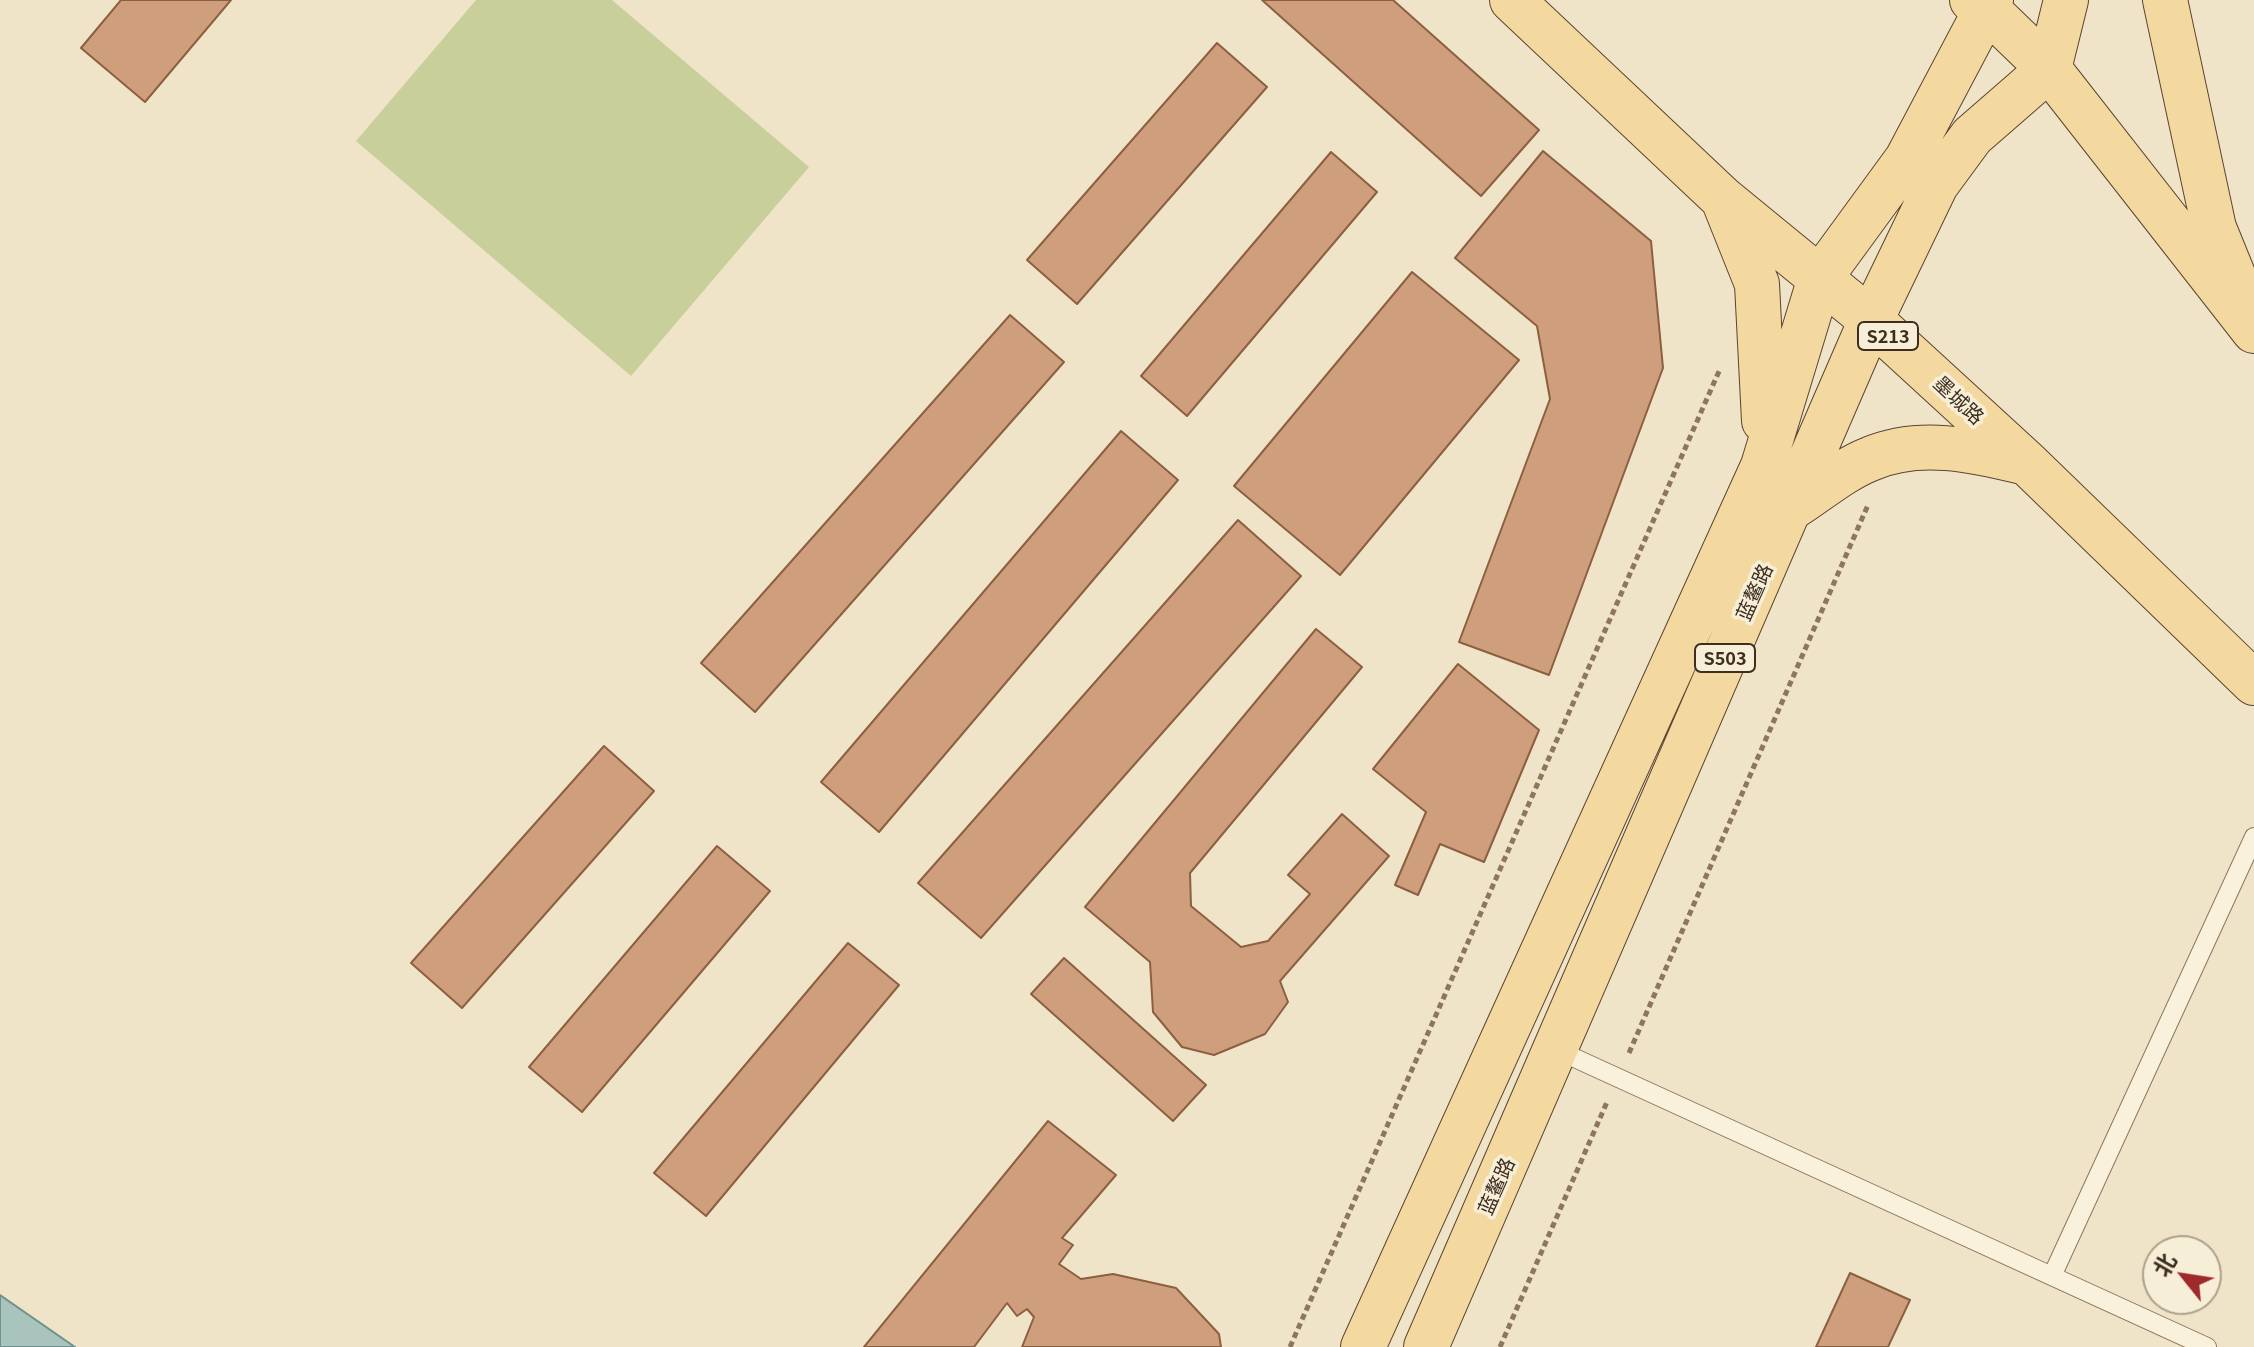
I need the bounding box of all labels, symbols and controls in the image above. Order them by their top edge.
road number: S213 [1858,322,1918,350]
street label: 墨城路 [1929,371,1989,429]
street label: 蓝鳌路 [1731,560,1777,624]
road number: S503 [1695,644,1755,672]
street label: 蓝鳌路 [1473,1154,1519,1218]
north arrow [2142,1235,2222,1315]
text: 北 [2144,1246,2182,1282]

